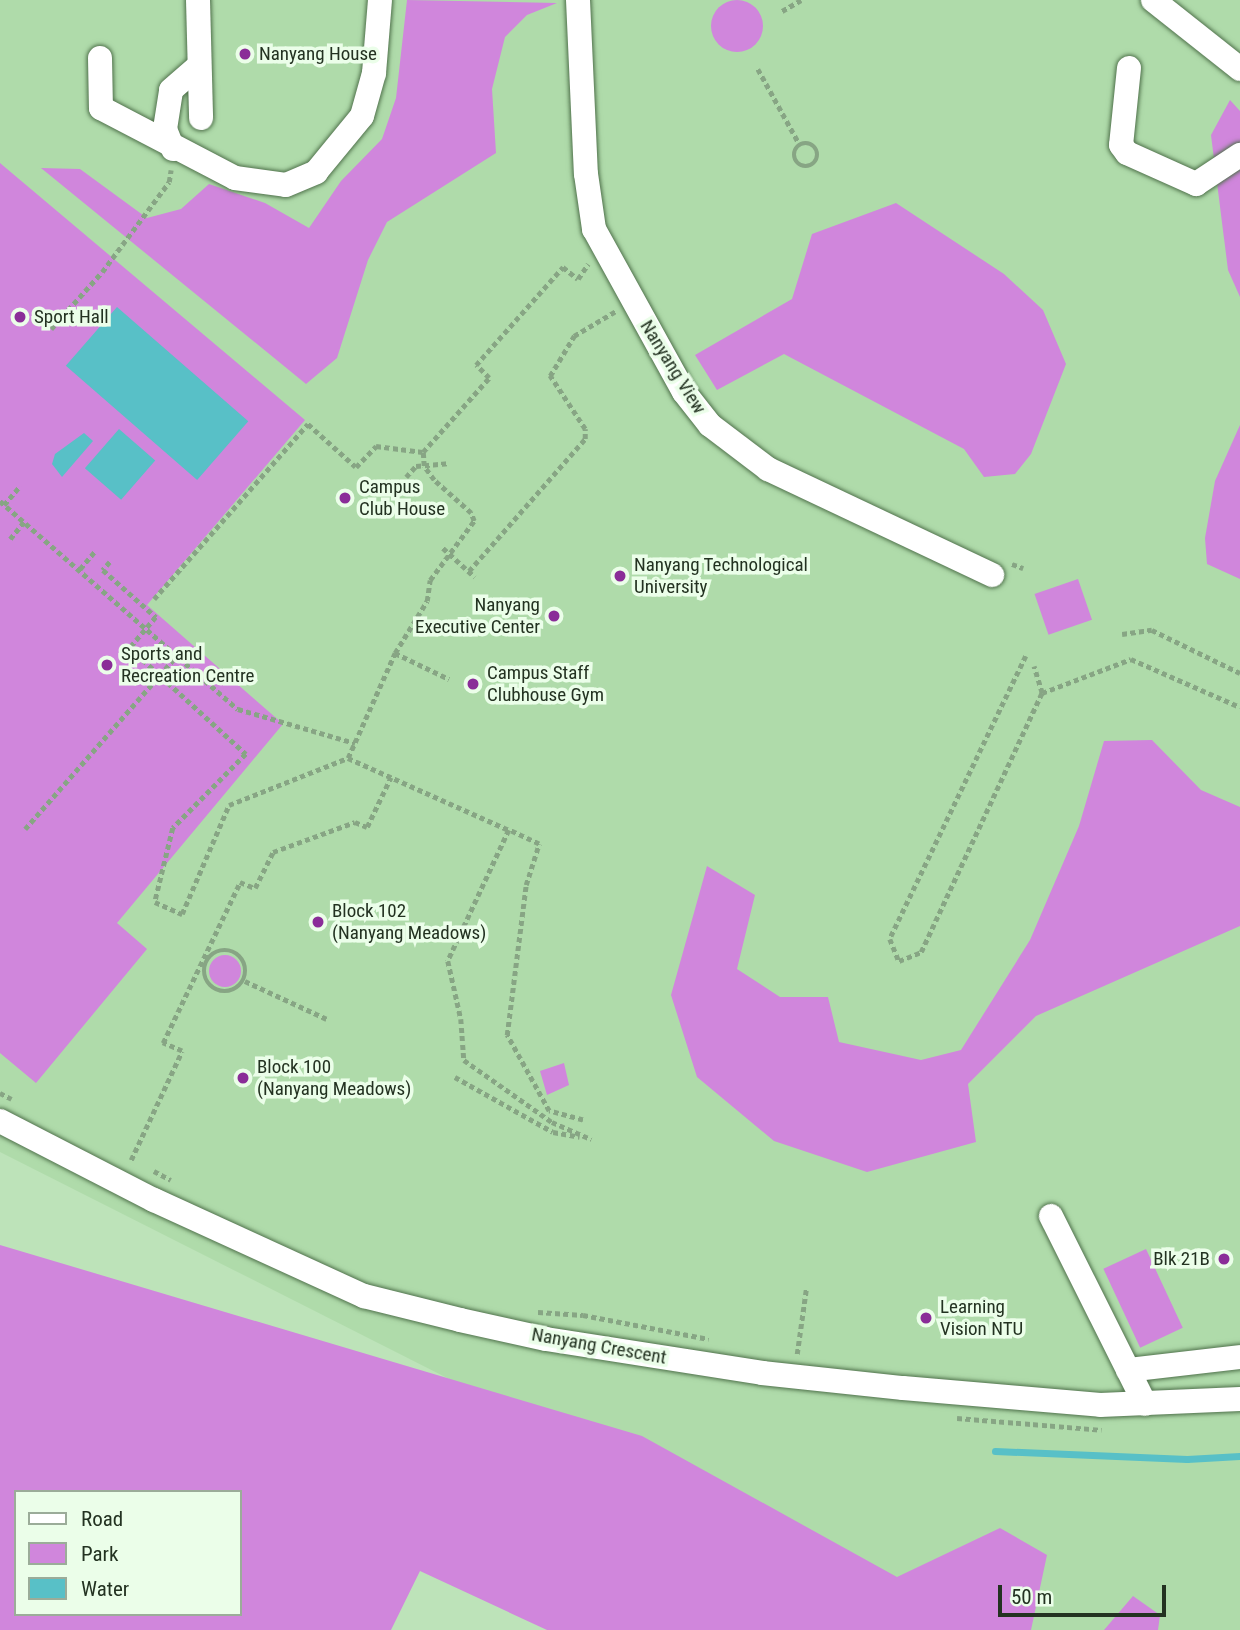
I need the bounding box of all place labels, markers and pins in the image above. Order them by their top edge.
place label: Nanyang House [259,43,377,65]
marker: Nanyang House [237,46,253,62]
place label: Sport Hall [34,306,109,328]
marker: Sport Hall [12,309,28,325]
place label: Campus Club House [359,476,445,520]
marker: Campus Club House [337,490,353,506]
place label: Nanyang Technological University [634,554,808,598]
marker: Nanyang Technological University [612,568,628,584]
place label: Nanyang Executive Center [415,594,540,638]
marker: Nanyang Executive Center [546,608,562,624]
place label: Sports and Recreation Centre [121,643,254,687]
marker: Sports and Recreation Centre [99,657,115,673]
place label: Campus Staff Clubhouse Gym [487,662,604,706]
marker: Campus Staff Clubhouse Gym [465,676,481,692]
place label: Block 102 (Nanyang Meadows) [332,900,486,944]
marker: Block 102 (Nanyang Meadows) [310,914,326,930]
place label: Block 100 (Nanyang Meadows) [257,1056,411,1100]
marker: Block 100 (Nanyang Meadows) [235,1070,251,1086]
place label: Blk 21B [1153,1248,1210,1270]
marker: Blk 21B [1216,1251,1232,1267]
place label: Learning Vision NTU [940,1296,1023,1340]
marker: Learning Vision NTU [918,1310,934,1326]

